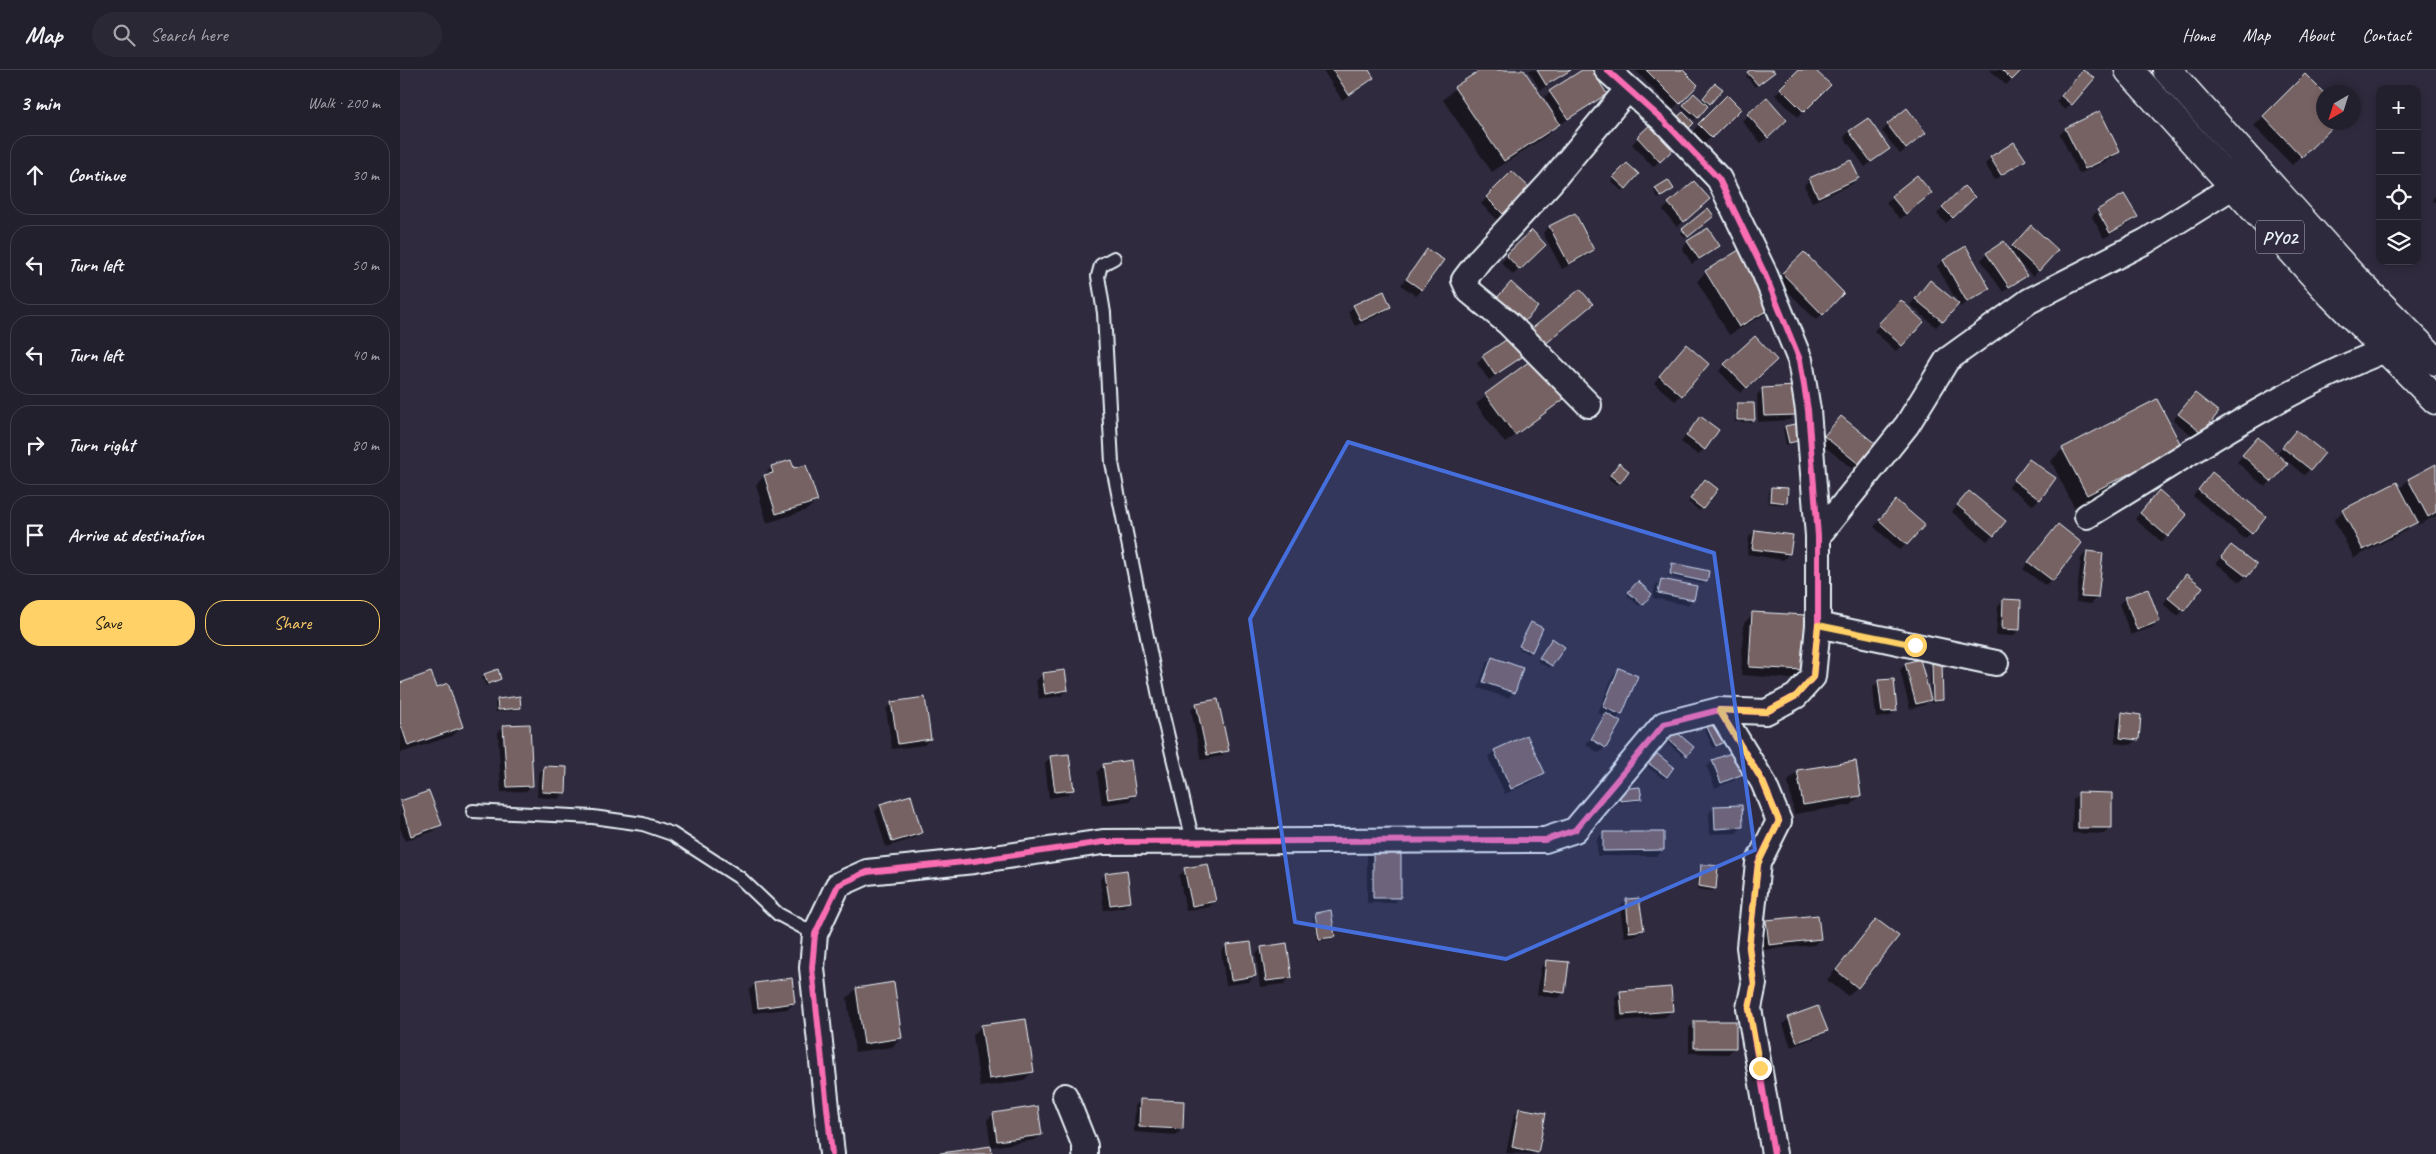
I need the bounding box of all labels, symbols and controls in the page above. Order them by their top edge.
search box [92,12,442,57]
text: Map [25,20,62,50]
icon: search [110,21,138,49]
text: Search here [150,23,228,47]
text: Home [2182,24,2215,46]
text: Map [2243,24,2270,46]
text: About [2298,24,2334,46]
text: Contact [2362,24,2411,46]
north arrow [2316,85,2361,130]
map controls [2376,85,2421,265]
button: + [2376,85,2421,130]
text: 3 min [20,90,60,116]
text: Walk · 200 m [308,93,380,113]
button: − [2376,130,2421,175]
icon: ahead [21,161,49,189]
text: Continue [68,163,125,187]
text: 30 m [352,165,379,185]
button: locate [2376,175,2421,220]
road number: PY02 [2256,220,2304,253]
button: layers [2376,220,2421,265]
icon: left [21,251,49,279]
text: Turn left [68,253,123,277]
text: 50 m [352,255,379,275]
icon: left [21,341,49,369]
text: Turn left [68,343,123,367]
text: 40 m [352,345,379,365]
icon: right [21,431,49,459]
text: Turn right [68,433,135,457]
text: 80 m [352,435,379,455]
icon: arrive [21,521,49,549]
text: Arrive at destination [68,523,204,547]
button: Save [20,600,195,646]
button: Share [205,600,380,646]
route start [1904,634,1927,657]
route end [1749,1057,1772,1080]

